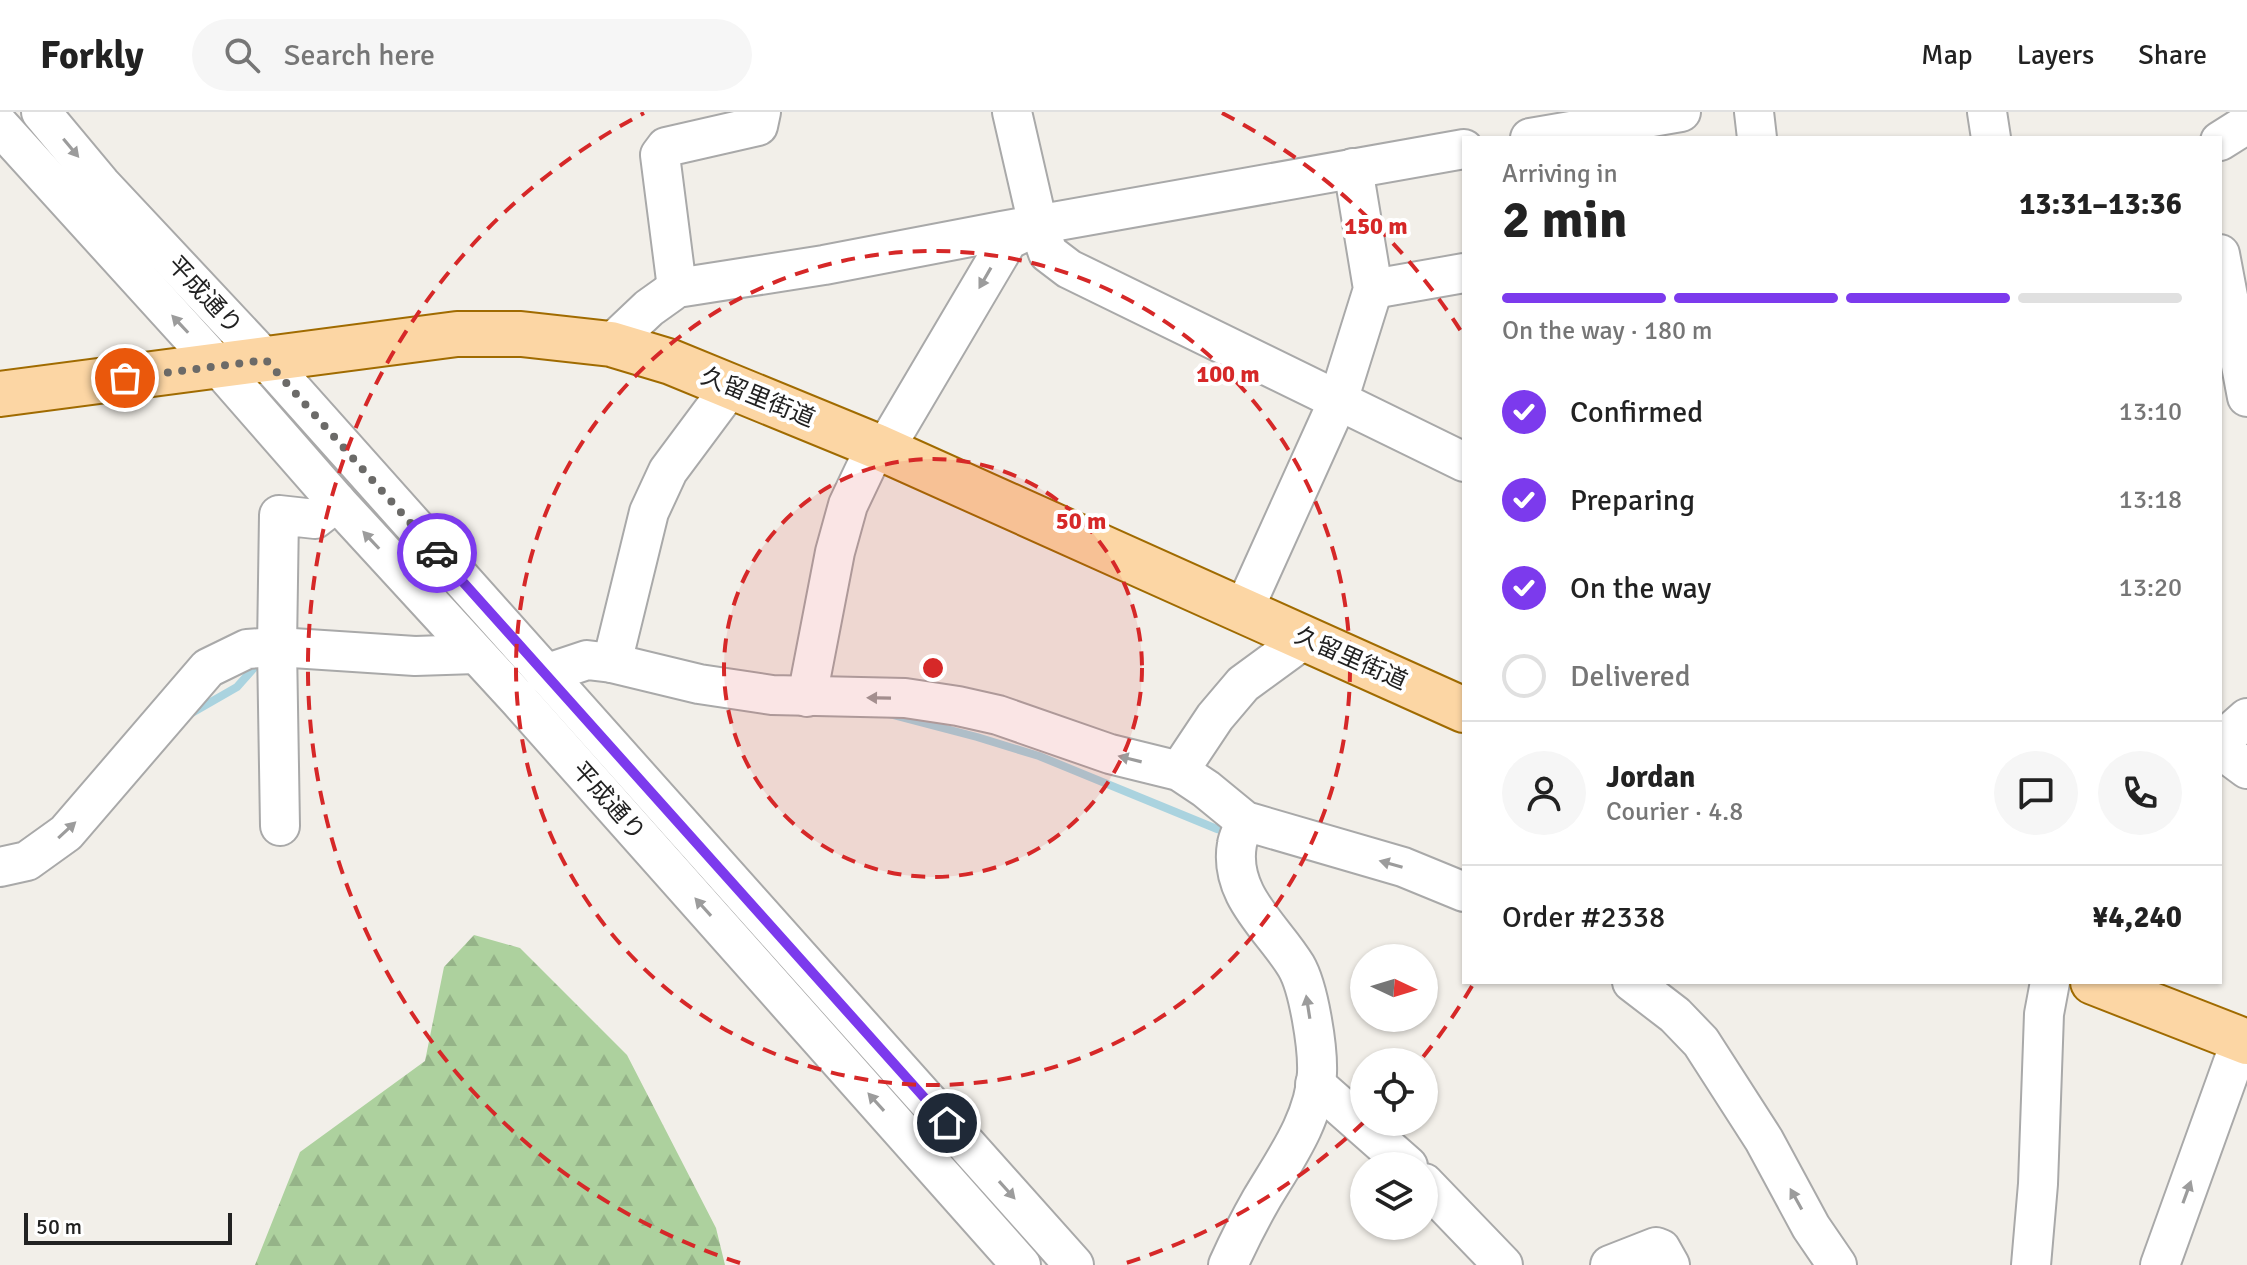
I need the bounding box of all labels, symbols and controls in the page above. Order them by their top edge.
search box [192,19,752,91]
text: Forkly [40,32,144,79]
icon: search [220,33,264,77]
text: Search here [284,37,435,74]
text: Map [1921,38,1973,72]
text: Layers [2017,38,2094,72]
text: Share [2138,38,2207,72]
one-way arrow [62,138,79,158]
text: Arriving in [1502,158,1618,190]
text: 13:31–13:36 [2019,186,2182,223]
text: 2 min [1502,188,1628,252]
text: 150 m [1344,211,1408,241]
street label: 平成通り [161,250,249,340]
one-way arrow [978,267,992,289]
one-way arrow [172,315,190,334]
text: On the way · 180 m [1502,315,1712,347]
pin [91,344,159,412]
icon: bag [103,356,147,400]
text: 100 m [1196,359,1260,389]
street label: 久留里街道 [697,361,819,433]
icon: check [1502,390,1546,434]
text: Confirmed [1570,394,1703,431]
text: 13:10 [2119,396,2182,428]
icon: check [1502,478,1546,522]
text: Preparing [1570,482,1695,519]
text: 13:18 [2119,484,2182,516]
text: 50 m [1056,506,1106,536]
courier [397,513,477,593]
one-way arrow [362,530,380,549]
icon: car [415,531,459,575]
icon: check [1502,566,1546,610]
text: On the way [1570,570,1711,607]
text: 13:20 [2119,572,2182,604]
street label: 久留里街道 [1290,620,1412,696]
centre of rings [919,654,947,682]
text: Delivered [1570,658,1691,695]
one-way arrow [866,692,891,704]
button: person [1502,751,1586,835]
button: chat [1994,751,2078,835]
button: phone [2098,751,2182,835]
one-way arrow [1118,752,1143,764]
street label: 平成通り [566,755,652,847]
text: Jordan [1606,759,1695,796]
text: Courier · 4.8 [1606,796,1743,828]
one-way arrow [57,822,76,840]
one-way arrow [1379,857,1403,870]
one-way arrow [695,898,713,917]
text: Order #2338 [1502,899,1665,936]
text: ¥4,240 [2092,899,2182,936]
north arrow [1350,944,1438,1032]
map controls [1350,944,1438,1240]
one-way arrow [1302,994,1314,1019]
button: locate [1350,1048,1438,1136]
pin [913,1089,981,1157]
one-way arrow [868,1092,885,1112]
icon: home [925,1101,969,1145]
button: layers [1350,1152,1438,1240]
one-way arrow [2181,1179,2193,1203]
one-way arrow [998,1180,1015,1200]
one-way arrow [1789,1188,1803,1210]
scale bar [24,1209,232,1245]
text: 50 m [36,1213,82,1240]

